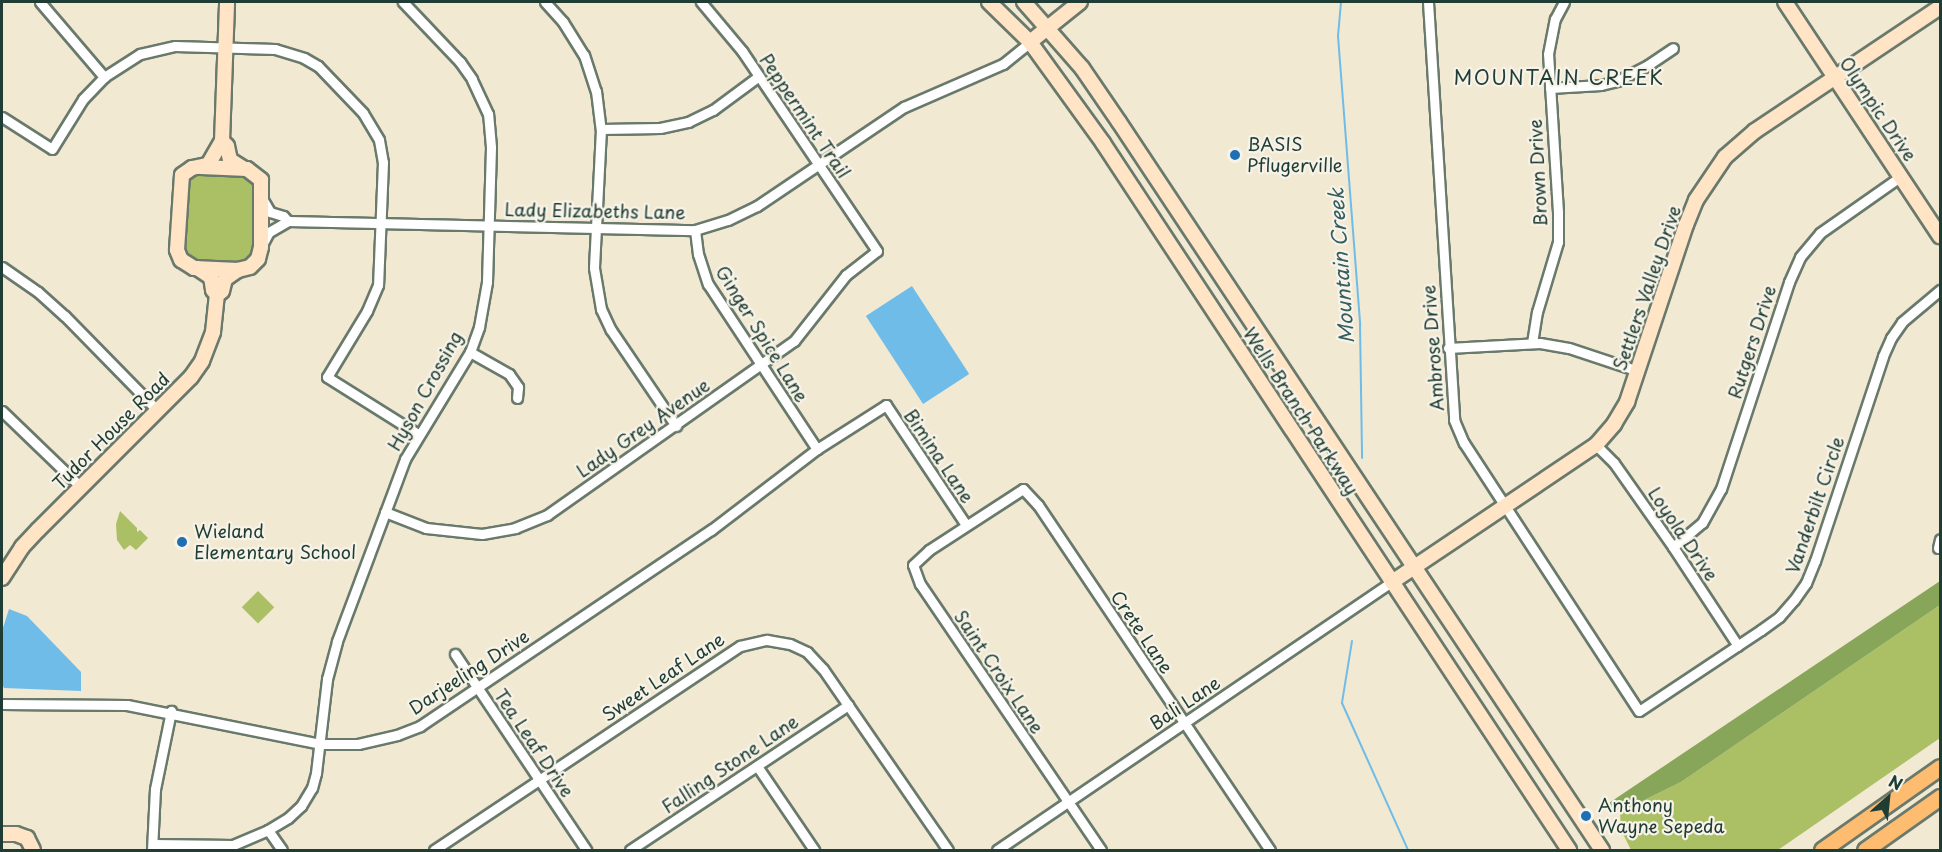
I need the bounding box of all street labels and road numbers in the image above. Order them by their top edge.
street label: Peppermint Trail [755,50,855,182]
street label: Olympic Drive [1835,52,1921,166]
street label: Brown Drive [1524,119,1552,227]
street label: Lady Elizabeths Lane [504,199,686,223]
street label: Settlers Valley Drive [1608,202,1686,374]
street label: Ginger Spice Lane [711,261,813,407]
street label: Rutgers Drive [1724,283,1780,401]
street label: Ambrose Drive [1418,284,1448,412]
street label: Wells Branch Parkway [1239,323,1363,499]
street label: Hyson Crossing [383,328,467,454]
street label: Tudor House Road [48,368,174,494]
street label: Lady Grey Avenue [572,374,714,482]
street label: Bimina Lane [900,405,978,507]
street label: Vanderbilt Circle [1781,433,1849,577]
street label: Loyola Drive [1644,483,1722,585]
street label: Crete Lane [1106,586,1178,678]
street label: Saint Croix Lane [950,606,1048,738]
street label: Darjeeling Drive [404,625,534,719]
street label: Sweet Leaf Lane [597,628,729,726]
street label: Bali Lane [1145,671,1225,735]
street label: Tea Leaf Drive [490,685,578,801]
street label: Falling Stone Lane [658,710,802,818]

